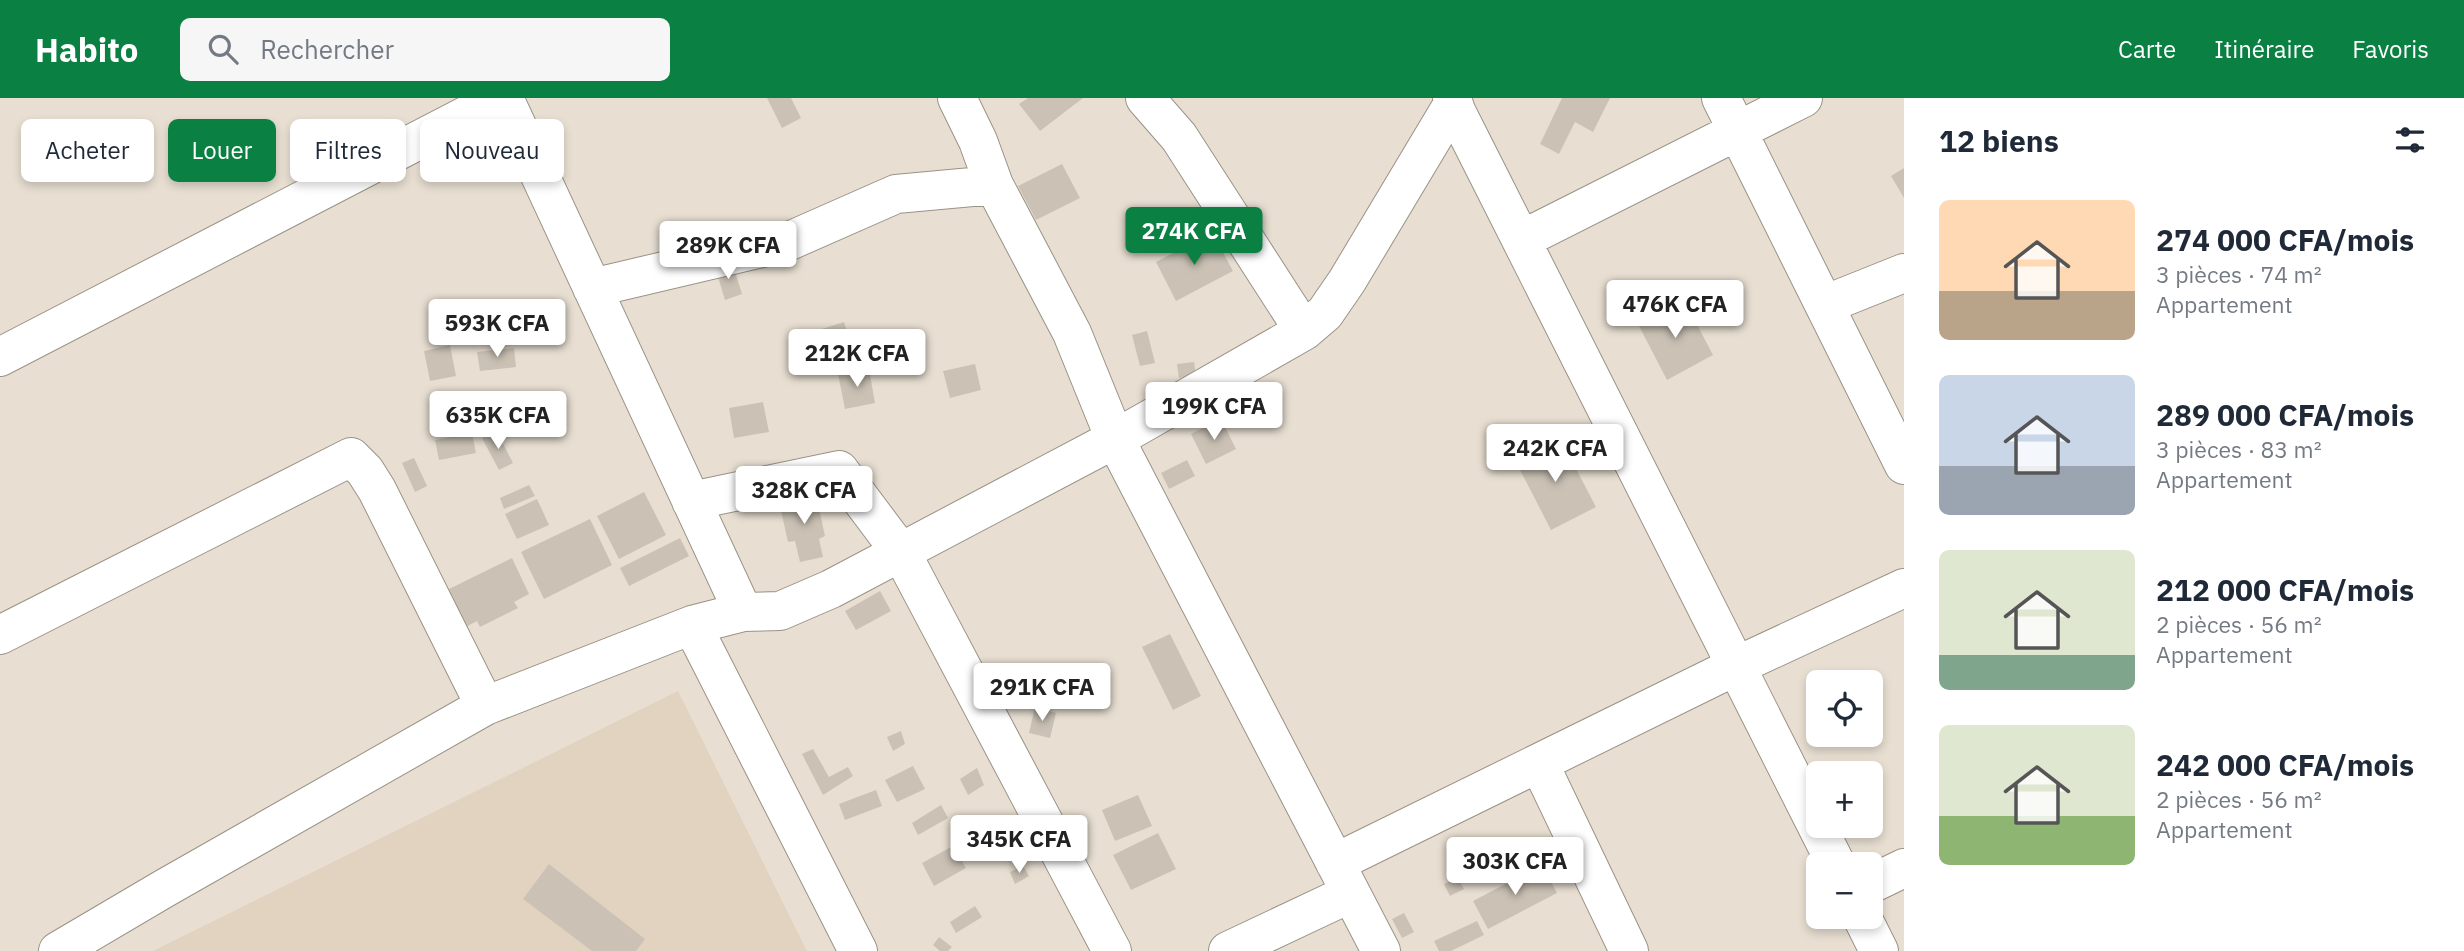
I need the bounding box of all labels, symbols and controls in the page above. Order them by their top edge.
search box [180,18,670,81]
text: Habito [35,28,138,71]
icon: search [204,30,242,68]
text: Rechercher [260,32,394,66]
text: Carte [2118,33,2176,65]
text: Itinéraire [2214,33,2314,65]
text: Favoris [2352,33,2429,65]
chip: Acheter [21,119,154,182]
chip: Louer [168,119,276,182]
chip: Filtres [290,119,406,182]
chip: Nouveau [420,119,564,182]
text: 12 biens [1939,121,2059,160]
icon: filters [2391,121,2429,159]
pin: 274K CFA [1122,208,1266,267]
text: 274K CFA [1141,215,1247,245]
text: 274 000 CFA/mois [2156,220,2414,259]
pin: 289K CFA [656,222,800,281]
icon: home [1995,228,2079,312]
text: 289K CFA [675,229,781,259]
text: 3 pièces · 74 m² [2156,259,2322,289]
pin: 476K CFA [1603,280,1747,340]
text: 476K CFA [1622,288,1728,318]
text: Appartement [2156,289,2293,319]
pin: 593K CFA [425,300,569,359]
text: 593K CFA [444,307,550,337]
pin: 212K CFA [785,330,929,389]
text: 212K CFA [804,337,910,367]
pin: 199K CFA [1142,382,1286,442]
text: 199K CFA [1161,390,1267,420]
pin: 635K CFA [426,392,570,451]
text: 289 000 CFA/mois [2156,395,2414,434]
text: 635K CFA [445,399,551,429]
icon: home [1995,403,2079,487]
pin: 242K CFA [1483,424,1627,484]
text: 242K CFA [1502,432,1608,462]
text: 3 pièces · 83 m² [2156,434,2322,464]
text: Appartement [2156,464,2293,494]
pin: 328K CFA [732,466,876,526]
text: 328K CFA [751,474,857,504]
text: 212 000 CFA/mois [2156,570,2414,609]
icon: home [1995,578,2079,662]
text: 2 pièces · 56 m² [2156,609,2322,639]
text: Appartement [2156,639,2293,669]
pin: 291K CFA [970,664,1114,723]
map controls [1806,670,1883,929]
button: locate [1806,670,1883,747]
text: 291K CFA [989,671,1095,701]
text: 242 000 CFA/mois [2156,745,2414,784]
icon: home [1995,753,2079,837]
button: + [1806,761,1883,838]
text: 2 pièces · 56 m² [2156,784,2322,814]
text: Appartement [2156,814,2293,844]
pin: 345K CFA [947,816,1091,875]
text: 345K CFA [966,823,1072,853]
pin: 303K CFA [1443,838,1587,897]
text: 303K CFA [1462,845,1568,875]
button: − [1806,852,1883,929]

